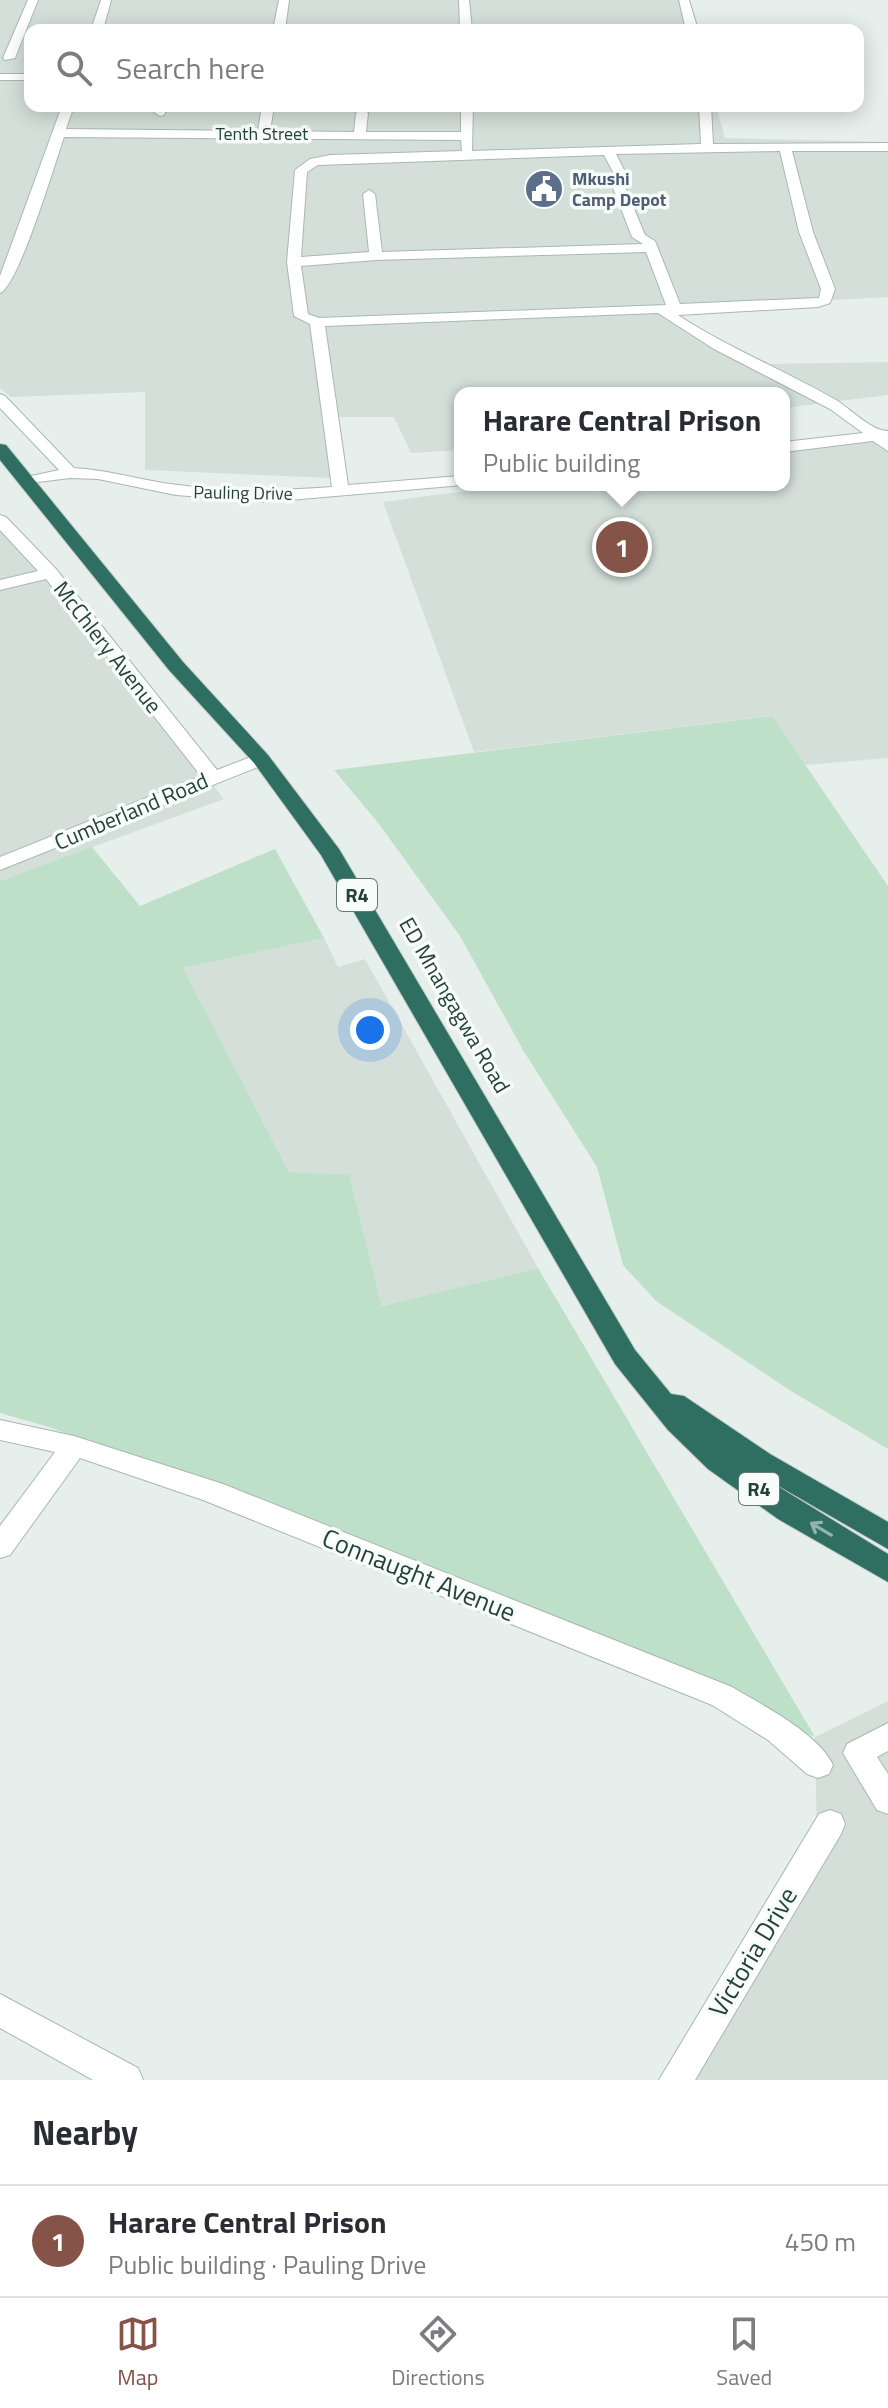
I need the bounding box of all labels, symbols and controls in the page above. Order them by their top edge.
search box [24,24,864,112]
text: Search here [116,45,265,91]
icon: search [52,46,96,90]
street label: Tenth Street [216,120,309,147]
place label: Mkushi Camp Depot [572,165,667,213]
public building icon: Mkushi Camp Depot [523,168,565,210]
popup [454,387,790,491]
text: Harare Central Prison [483,397,761,443]
text: Public building [483,443,640,482]
street label: Pauling Drive [193,478,293,507]
pin: 1 [596,517,648,577]
street label: McChlery Avenue [45,574,171,720]
street label: Cumberland Road [49,763,213,859]
road number: R4 [337,879,377,911]
street label: ED Mnangagwa Road [391,911,519,1099]
your location [350,1010,390,1050]
road number: R4 [739,1473,779,1505]
street label: Connaught Avenue [316,1518,522,1631]
one-way arrow [810,1521,833,1537]
street label: Victoria Drive [698,1879,807,2024]
text: Nearby [32,2106,138,2158]
text: Harare Central Prison [108,2199,387,2245]
text: 1 [51,2222,65,2261]
text: 450 m [785,2222,856,2261]
text: Public building · Pauling Drive [108,2245,426,2284]
tab: Map [116,2312,160,2394]
tab: Directions [391,2312,485,2394]
tab: Saved [716,2312,772,2394]

